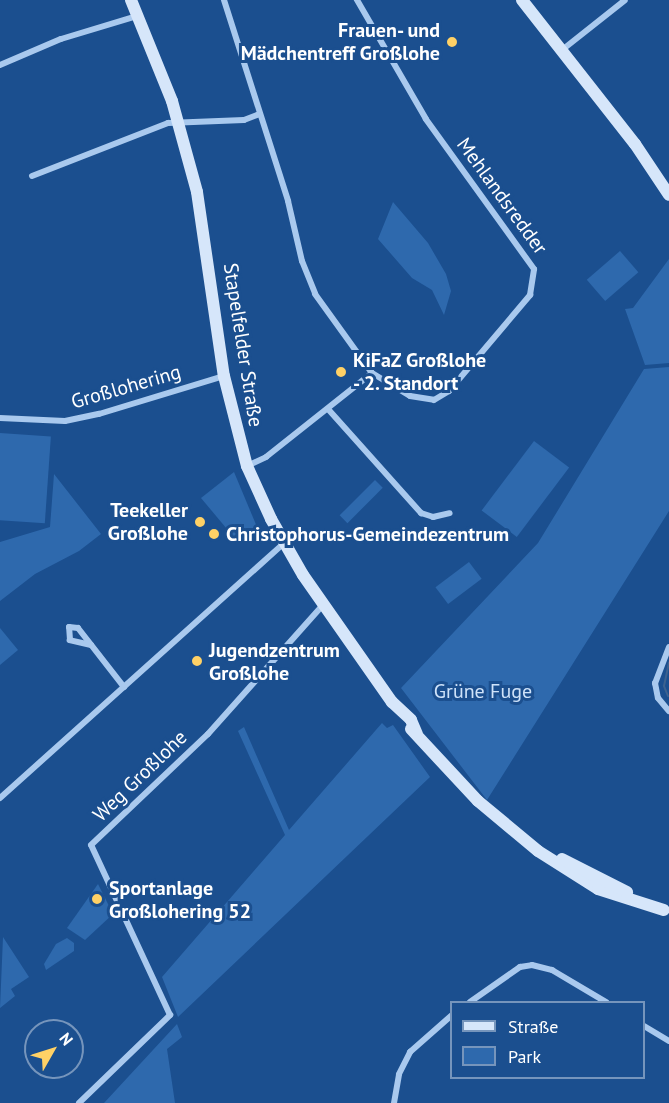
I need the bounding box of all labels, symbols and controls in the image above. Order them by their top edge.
place label: Frauen- und Mädchentreff Großlohe [240,19,440,66]
marker: Frauen- und Mädchentreff Großlohe [445,35,459,49]
street label: Mehlandsredder [452,133,552,259]
street label: Stapelfelder Straße [218,261,268,429]
place label: KiFaZ Großlohe - 2. Standort [353,348,487,395]
street label: Großlohering [68,360,184,414]
marker: KiFaZ Großlohe - 2. Standort [334,365,348,379]
place label: Teekeller Großlohe [108,498,188,545]
marker: Teekeller Großlohe [193,515,207,529]
place label: Christophorus-Gemeindezentrum [226,522,509,546]
marker: Christophorus-Gemeindezentrum [207,527,221,541]
place label: Jugendzentrum Großlohe [209,638,340,685]
marker: Jugendzentrum Großlohe [190,654,204,668]
park label: Grüne Fuge [434,679,532,703]
street label: Weg Großlohe [88,725,192,827]
place label: Sportanlage Großlohering 52 [109,876,251,923]
marker: Sportanlage Großlohering 52 [90,892,104,906]
legend [450,1001,645,1079]
text: Straße [508,1015,559,1038]
north arrow [24,1019,84,1079]
text: N [55,1029,78,1049]
text: Park [508,1045,541,1068]

